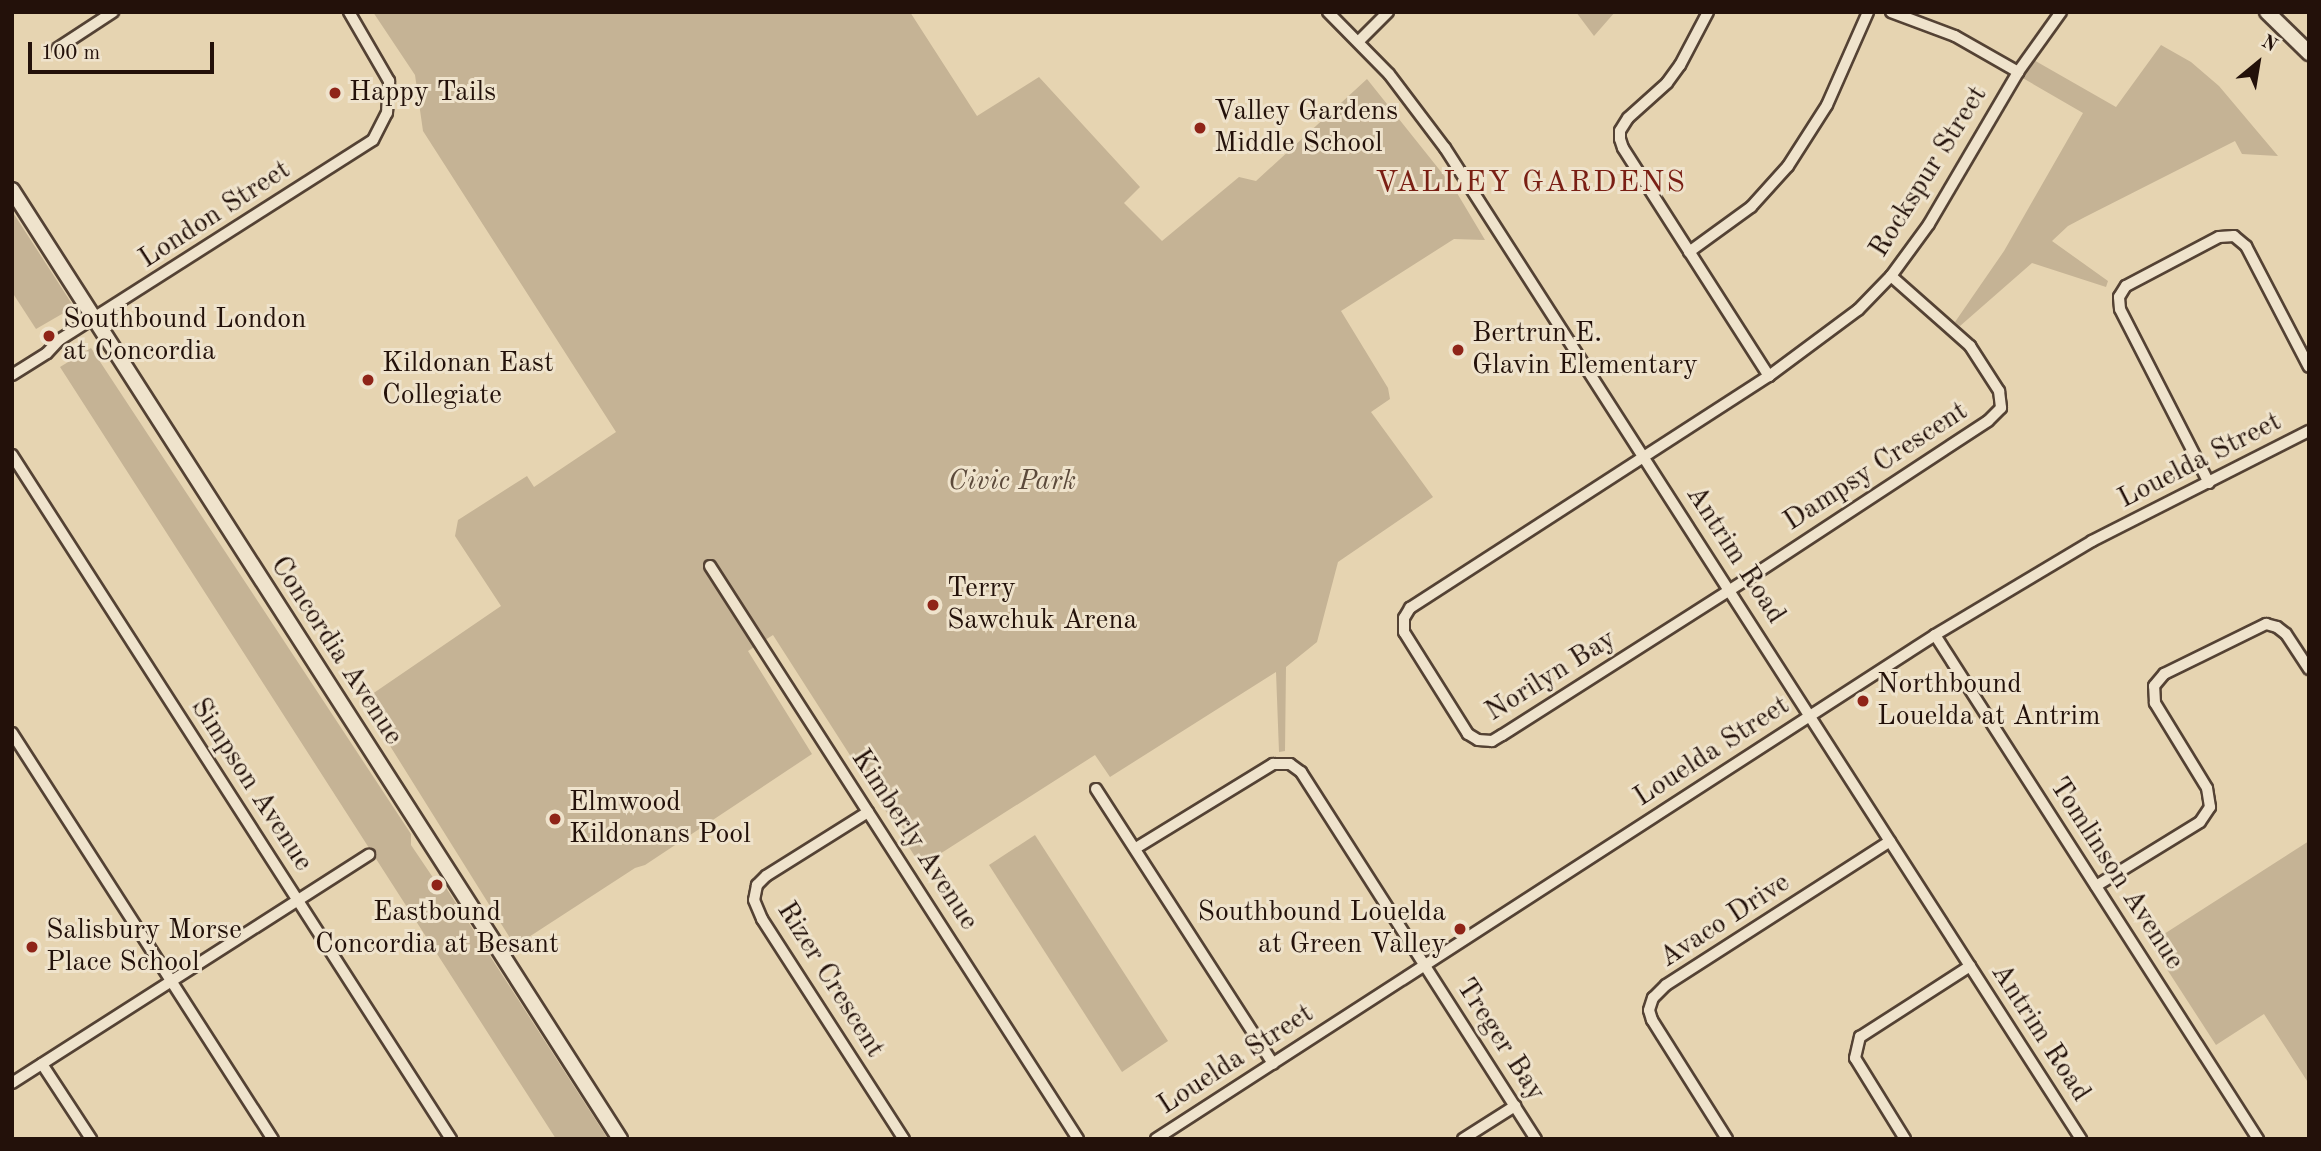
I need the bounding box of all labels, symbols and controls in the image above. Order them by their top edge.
scale bar [32,28,217,72]
north arrow [2223,28,2293,98]
text: N [2258,33,2280,56]
text: 100 m [41,43,100,64]
place label: Happy Tails [349,76,496,110]
street label: Rockspur Street [1863,80,1995,264]
marker: Happy Tails [327,85,343,101]
place label: Valley Gardens Middle School [1214,95,1398,161]
marker: Valley Gardens Middle School [1192,120,1208,136]
street label: London Street [133,154,297,276]
district label: VALLEY GARDENS [1377,165,1685,201]
place label: Southbound London at Concordia [63,303,306,369]
place label: Bertrun E. Glavin Elementary [1472,317,1698,383]
marker: Southbound London at Concordia [41,328,57,344]
marker: Bertrun E. Glavin Elementary [1450,342,1466,358]
place label: Kildonan East Collegiate [382,347,554,413]
marker: Kildonan East Collegiate [360,372,376,388]
street label: Dampsy Crescent [1778,395,1974,539]
street label: Louelda Street [2113,406,2287,516]
park label: Civic Park [948,465,1076,499]
street label: Antrim Road [1678,480,1792,630]
street label: Concordia Avenue [263,550,409,752]
place label: Terry Sawchuk Arena [947,572,1137,638]
marker: Terry Sawchuk Arena [925,597,941,613]
street label: Norilyn Bay [1480,623,1622,729]
place label: Northbound Louelda at Antrim [1877,668,2100,734]
street label: Louelda Street [1628,689,1796,815]
street label: Simpson Avenue [183,692,319,878]
marker: Northbound Louelda at Antrim [1855,693,1871,709]
street label: Kimberly Avenue [843,743,985,937]
street label: Tomlinson Avenue [2041,772,2191,976]
place label: Elmwood Kildonans Pool [569,786,751,852]
marker: Elmwood Kildonans Pool [547,811,563,827]
street label: Avaco Drive [1654,866,1796,976]
marker: Eastbound Concordia at Besant [429,877,445,893]
place label: Eastbound Concordia at Besant [315,896,559,962]
street label: Rizer Crescent [769,896,891,1064]
place label: Southbound Louelda at Green Valley [1198,896,1446,962]
place label: Salisbury Morse Place School [46,914,242,980]
marker: Southbound Louelda at Green Valley [1452,921,1468,937]
marker: Salisbury Morse Place School [24,939,40,955]
street label: Antrim Road [1983,958,2097,1108]
street label: Treger Bay [1448,972,1552,1108]
street label: Louelda Street [1152,997,1320,1123]

